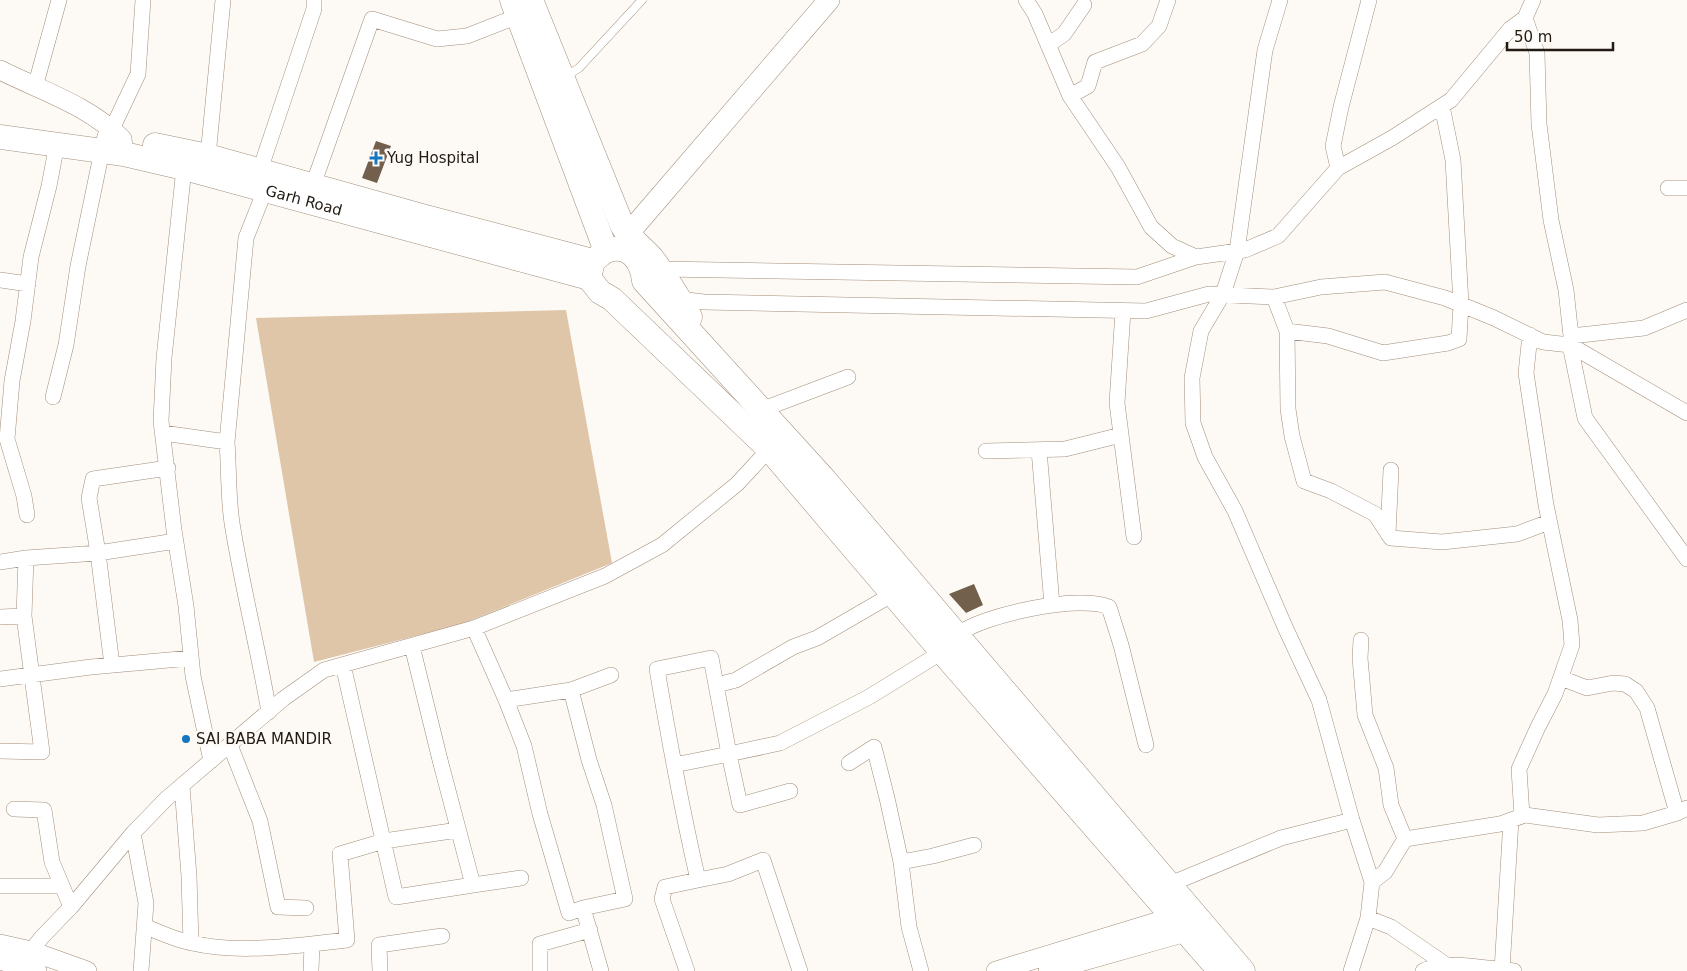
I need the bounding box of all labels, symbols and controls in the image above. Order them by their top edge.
scale bar [1507,20,1613,52]
text: 50 m [1514,28,1552,46]
place label: Yug Hospital [386,149,479,167]
marker: Yug Hospital [369,151,383,165]
street label: Garh Road [264,182,344,220]
place label: SAI BABA MANDIR [196,730,332,748]
marker: SAI BABA MANDIR [180,733,192,745]

